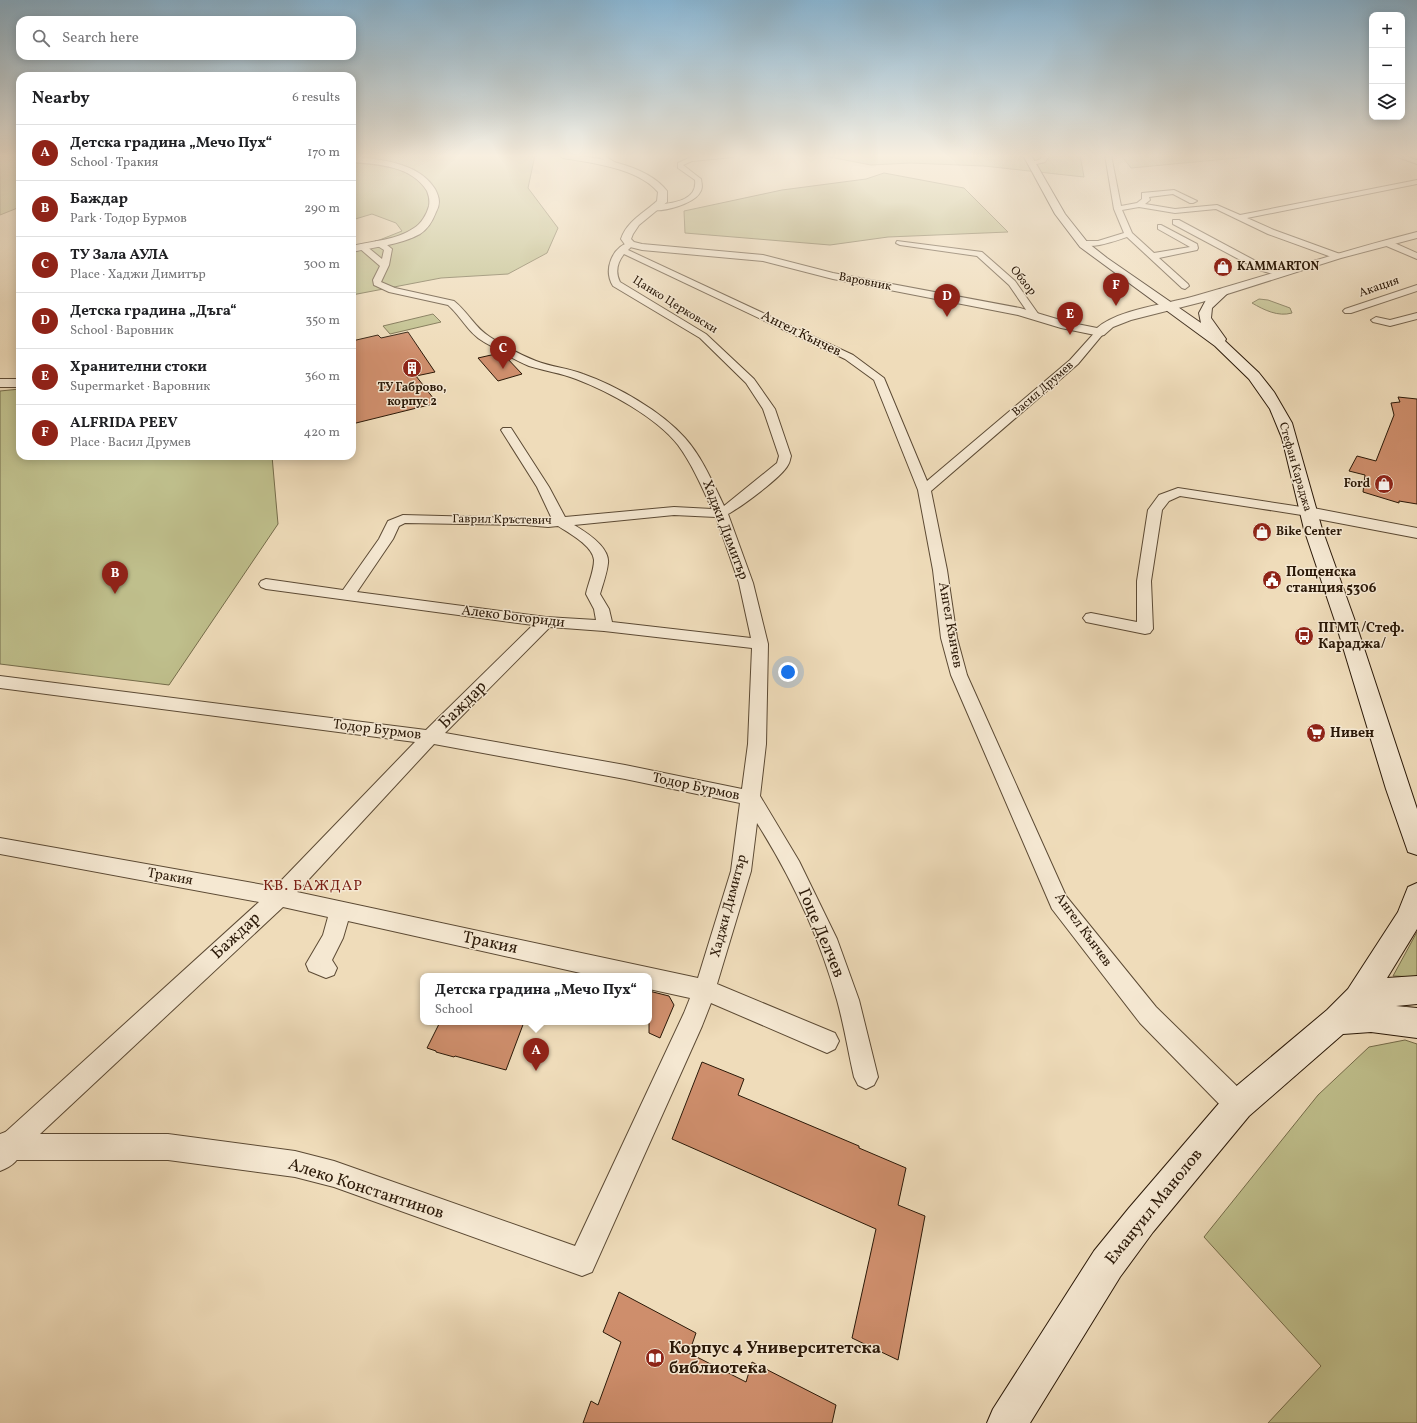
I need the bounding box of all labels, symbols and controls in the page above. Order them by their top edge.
map controls [1369,12,1405,120]
button: + [1369,12,1405,48]
search box [16,16,356,60]
icon: search [30,27,52,49]
text: Search here [62,28,139,49]
button: − [1369,48,1405,84]
button: layers [1369,84,1405,120]
text: Nearby [32,87,90,110]
text: 6 results [292,89,340,107]
text: Детска градина „Мечо Пух“ [70,133,272,154]
text: A [40,144,50,162]
text: 170 m [307,144,340,162]
text: School · Тракия [70,154,158,172]
text: Баждар [70,189,128,210]
text: B [41,200,49,218]
text: 290 m [304,200,340,218]
text: Park · Тодор Бурмов [70,210,187,228]
text: ТУ Зала АУЛА [70,245,169,266]
text: C [41,256,49,274]
text: 300 m [304,256,340,274]
shop icon: KAMMARTON [1212,256,1234,278]
place label: KAMMARTON [1237,259,1319,275]
street label: Обзор [1006,263,1040,299]
text: Place · Хаджи Димитър [70,266,206,284]
street label: Варовник [837,269,893,295]
street label: Цанко Церковски [629,272,721,338]
pin: F [1103,273,1129,306]
street label: Акация [1357,273,1401,301]
pin: D [934,284,960,317]
text: Детска градина „Дъга“ [70,301,237,322]
pin: E [1057,302,1083,335]
street label: Ангел Кънчев [758,306,844,362]
text: D [40,312,50,330]
text: 350 m [305,312,340,330]
text: School · Варовник [70,322,174,340]
pin: C [490,336,516,369]
text: Хранителни стоки [70,357,207,378]
building icon: ТУ Габрово, корпус 2 [401,357,423,379]
street label: Васил Друмев [1009,358,1077,420]
text: E [41,368,49,386]
text: 360 m [305,368,340,386]
text: Supermarket · Варовник [70,378,210,396]
place label: ТУ Габрово, корпус 2 [378,380,447,410]
text: ALFRIDA PEEV [70,413,178,434]
street label: Стефан Караджа [1275,421,1315,513]
text: F [41,424,49,442]
text: 420 m [303,424,340,442]
text: Place · Васил Друмев [70,434,191,452]
shop icon: Ford [1373,473,1395,495]
place label: Ford [1344,476,1371,492]
street label: Хаджи Димитър [697,477,753,583]
street label: Гаврил Кръстевич [452,511,552,529]
shop icon: Bike Center [1251,521,1273,543]
place label: Bike Center [1276,524,1342,540]
pin: B [102,561,128,594]
place label: Пощенска станция 5306 [1286,563,1377,598]
public building icon: Пощенска станция 5306 [1261,569,1283,591]
street label: Ангел Кънчев [933,581,967,669]
street label: Алеко Богориди [460,601,566,633]
place label: ПГМТ /Стеф. Караджа/ [1318,619,1404,654]
bus stop icon: ПГМТ /Стеф. Караджа/ [1293,625,1315,647]
your location [778,662,798,682]
street label: Баждар [434,676,492,734]
street label: Тодор Бурмов [332,715,422,745]
supermarket icon: Нивен [1305,722,1327,744]
place label: Нивен [1330,724,1374,743]
street label: Тодор Бурмов [650,768,742,806]
street label: Хаджи Димитър [706,852,752,960]
street label: Тракия [146,864,194,890]
district label: КВ. БАЖДАР [263,876,363,897]
street label: Гоце Делчев [792,885,850,981]
street label: Ангел Кънчев [1050,889,1116,971]
street label: Баждар [206,907,266,965]
street label: Тракия [460,926,520,960]
popup [420,973,652,1025]
text: Детска градина „Мечо Пух“ [435,980,637,1001]
text: School [435,1001,473,1019]
pin: A [523,1038,549,1071]
street label: Емануил Манолов [1100,1144,1208,1270]
street label: Алеко Константинов [285,1153,447,1225]
place label: Корпус 4 Университетска библиотека [669,1337,881,1380]
library icon: Корпус 4 Университетска библиотека [644,1347,666,1369]

